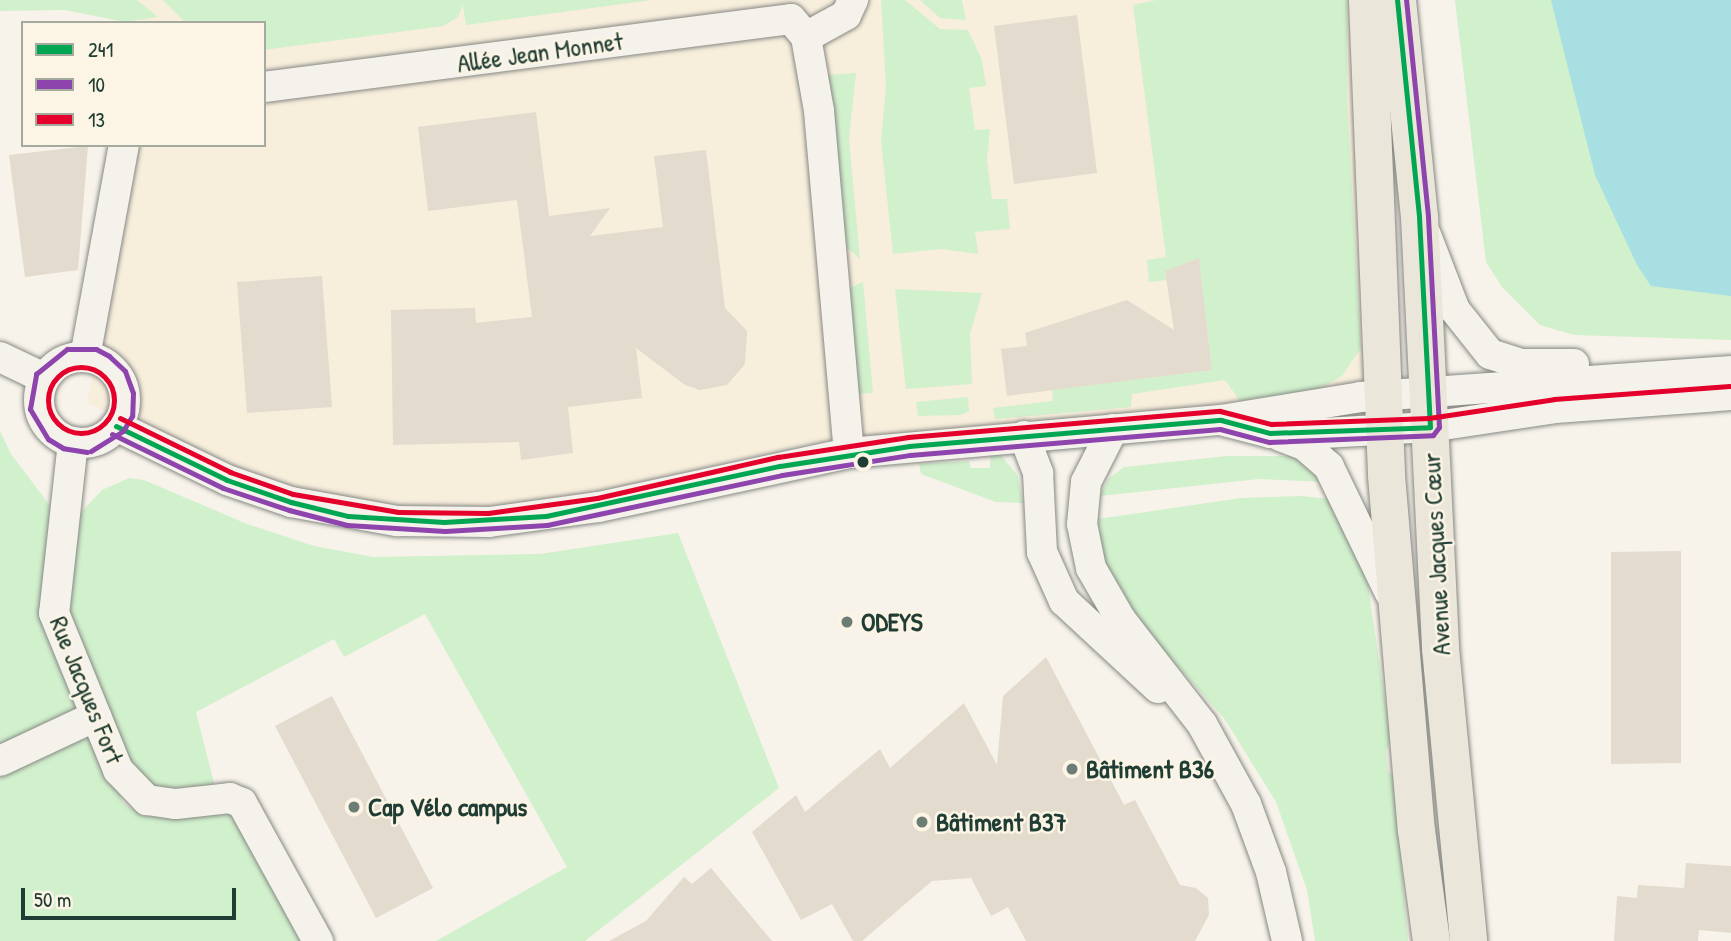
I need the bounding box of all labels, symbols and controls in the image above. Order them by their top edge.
legend [21,21,266,147]
street label: Allée Jean Monnet [455,25,625,79]
text: 241 [88,35,113,64]
text: 10 [88,70,105,99]
text: 13 [88,105,105,134]
street label: Avenue Jacques Cœur [1415,452,1457,656]
unlabelled marker [856,455,870,469]
place label: ODEYS [861,606,923,638]
street label: Rue Jacques Fort [43,612,131,768]
marker: ODEYS [839,614,855,630]
place label: Bâtiment B36 [1086,753,1214,785]
marker: Bâtiment B36 [1064,761,1080,777]
place label: Cap Vélo campus [368,791,527,823]
marker: Cap Vélo campus [346,799,362,815]
place label: Bâtiment B37 [936,806,1067,838]
marker: Bâtiment B37 [914,814,930,830]
scale bar [24,874,240,918]
text: 50 m [34,885,71,914]

